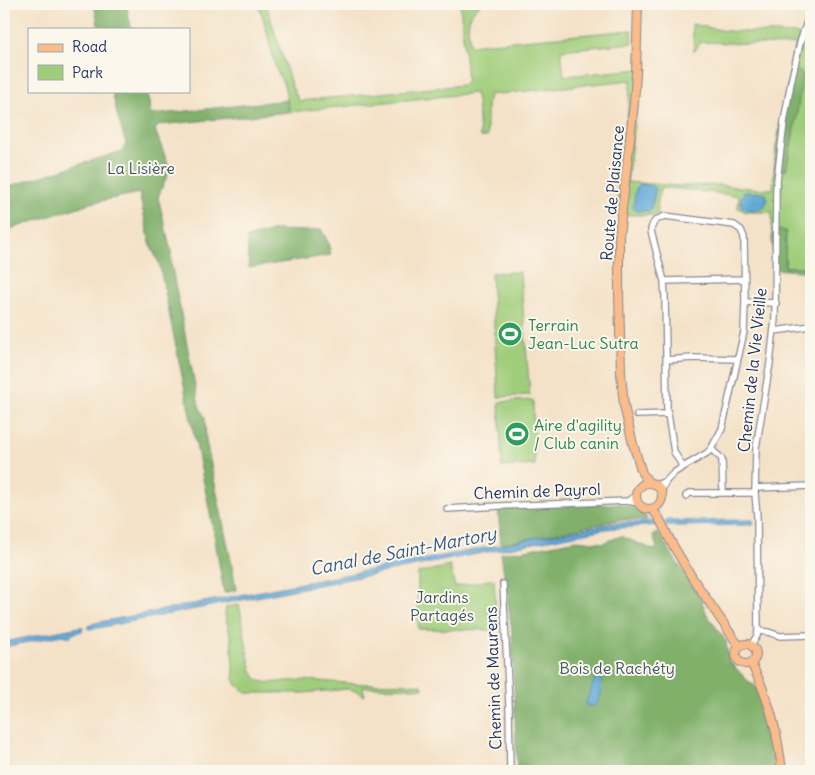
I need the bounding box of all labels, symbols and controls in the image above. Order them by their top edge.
legend [28,28,190,92]
text: Road [72,37,107,56]
text: Park [72,63,103,82]
street label: Route de Plaisance [596,124,628,262]
park label: La Lisière [107,158,175,178]
street label: Chemin de la Vie Vieille [733,287,771,453]
place label: Terrain Jean-Luc Sutra [528,315,639,353]
sports icon: Terrain Jean-Luc Sutra [497,321,523,347]
place label: Aire d'agility / Club canin [534,415,622,453]
sports icon: Aire d'agility / Club canin [504,421,530,447]
street label: Chemin de Payrol [473,479,601,503]
water label: Canal de Saint-Martory [308,521,500,580]
park label: Jardins Partagés [410,587,474,625]
street label: Chemin de Maurens [481,606,505,750]
park label: Bois de Rachéty [559,658,675,678]

